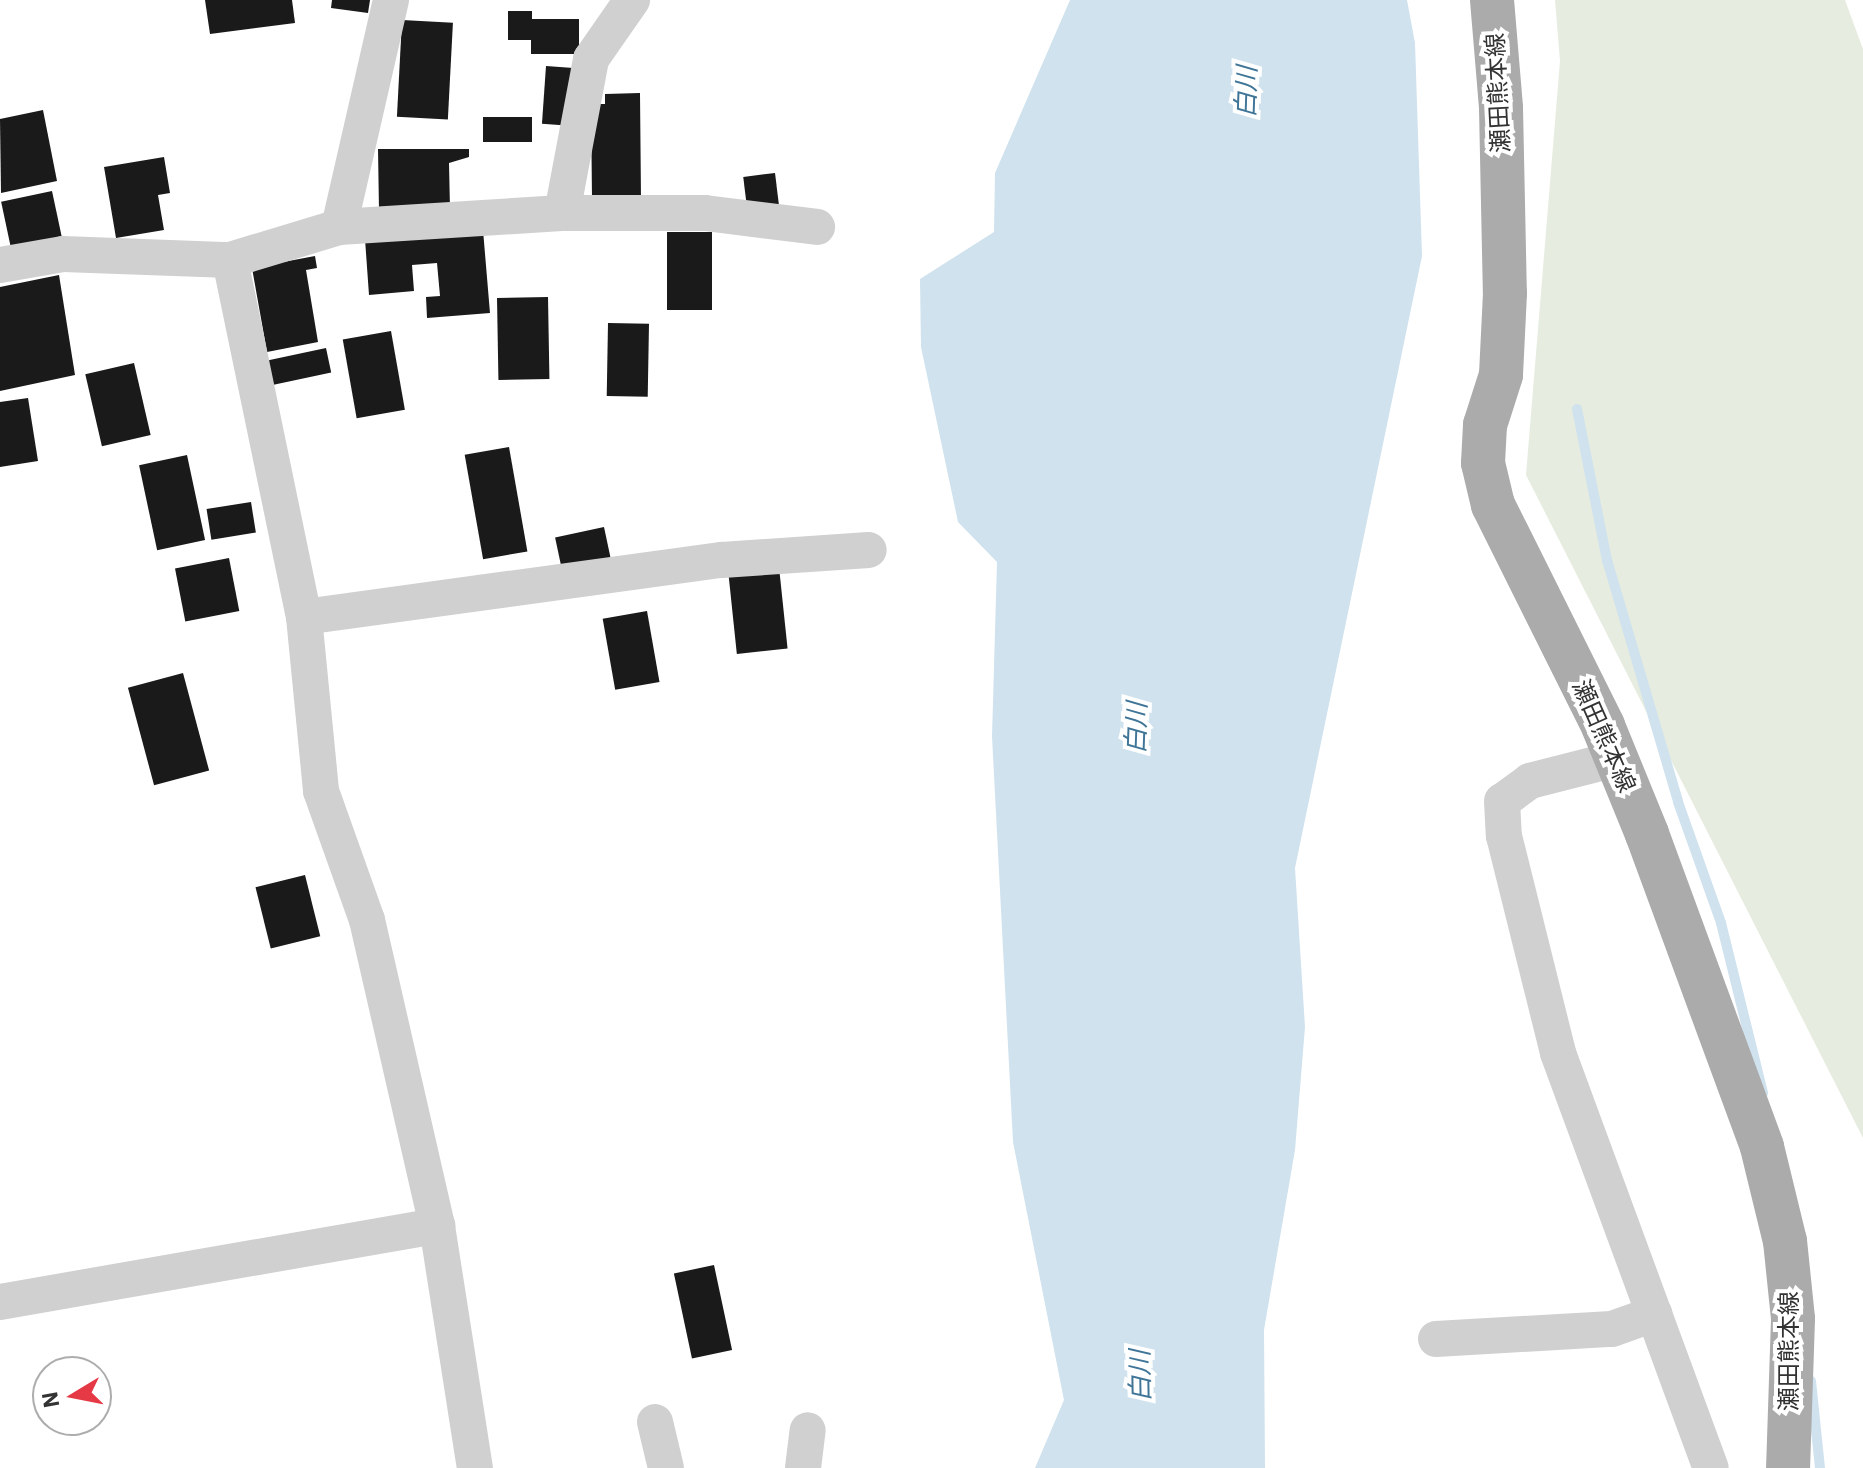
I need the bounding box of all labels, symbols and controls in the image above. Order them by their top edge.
street label: 瀬田熊本線 [1480,32,1516,154]
water label: 白川 [1230,65,1262,119]
street label: 瀬田熊本線 [1566,675,1642,797]
water label: 白川 [1120,701,1152,755]
street label: 瀬田熊本線 [1775,1291,1803,1411]
water label: 白川 [1124,1350,1156,1402]
north arrow [32,1356,112,1436]
text: N [34,1390,66,1410]

